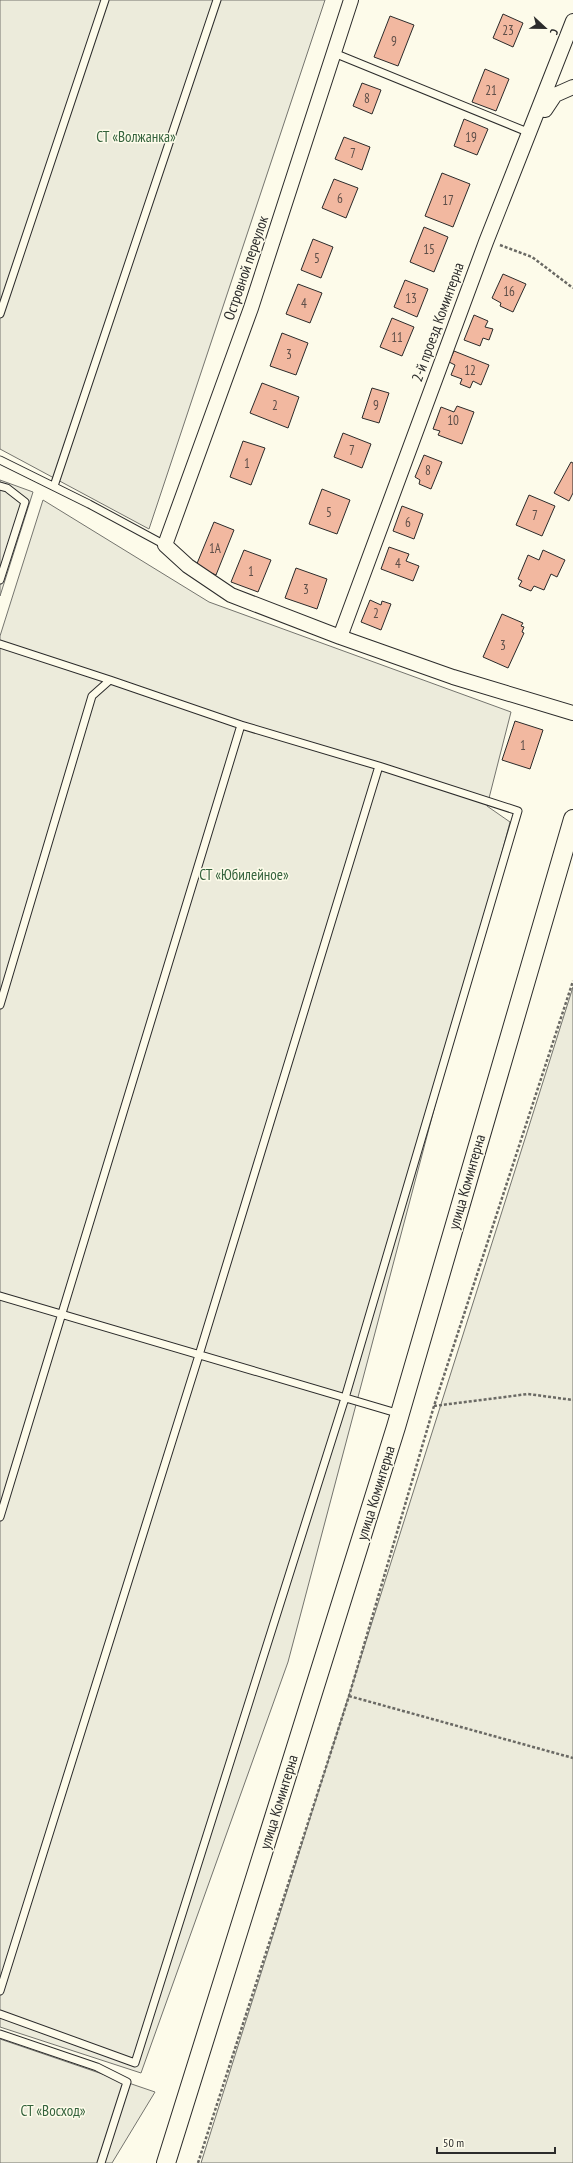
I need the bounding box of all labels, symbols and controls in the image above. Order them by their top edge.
north arrow [525,8,565,48]
house number: 23 [502,22,514,39]
text: С [547,27,562,37]
house number: 9 [391,33,397,50]
house number: 21 [485,82,497,99]
house number: 8 [364,90,370,107]
park label: СТ «Волжанка» [96,127,176,146]
house number: 19 [465,129,477,146]
house number: 7 [350,145,356,162]
house number: 6 [337,190,343,207]
house number: 17 [442,192,454,209]
street label: Островной переулок [219,213,272,322]
house number: 15 [423,241,435,258]
house number: 5 [314,250,320,267]
street label: 2-й проезд Коминтерна [407,260,468,384]
house number: 16 [503,283,515,300]
house number: 13 [405,290,417,307]
house number: 4 [301,295,307,312]
house number: 11 [391,329,403,346]
house number: 3 [286,346,292,363]
house number: 12 [464,362,476,379]
house number: 2 [272,397,278,414]
house number: 9 [373,397,379,414]
house number: 10 [447,412,459,429]
house number: 7 [349,442,355,459]
house number: 1 [244,455,250,472]
house number: 8 [425,462,431,479]
house number: 5 [326,504,332,521]
house number: 7 [532,507,538,524]
house number: 6 [405,514,411,531]
house number: 1А [209,540,222,557]
house number: 4 [395,555,401,572]
house number: 1 [248,563,254,580]
house number: 3 [303,581,309,598]
house number: 2 [373,605,379,622]
house number: 3 [500,637,506,654]
house number: 1 [520,737,526,754]
park label: СТ «Юбилейное» [199,865,289,884]
street label: улица Коминтерна [444,1132,489,1232]
street label: улица Коминтерна [352,1443,399,1542]
street label: улица Коминтерна [255,1752,302,1851]
park label: СТ «Восход» [20,2101,86,2120]
scale bar [437,2129,555,2155]
text: 50 m [443,2135,464,2150]

